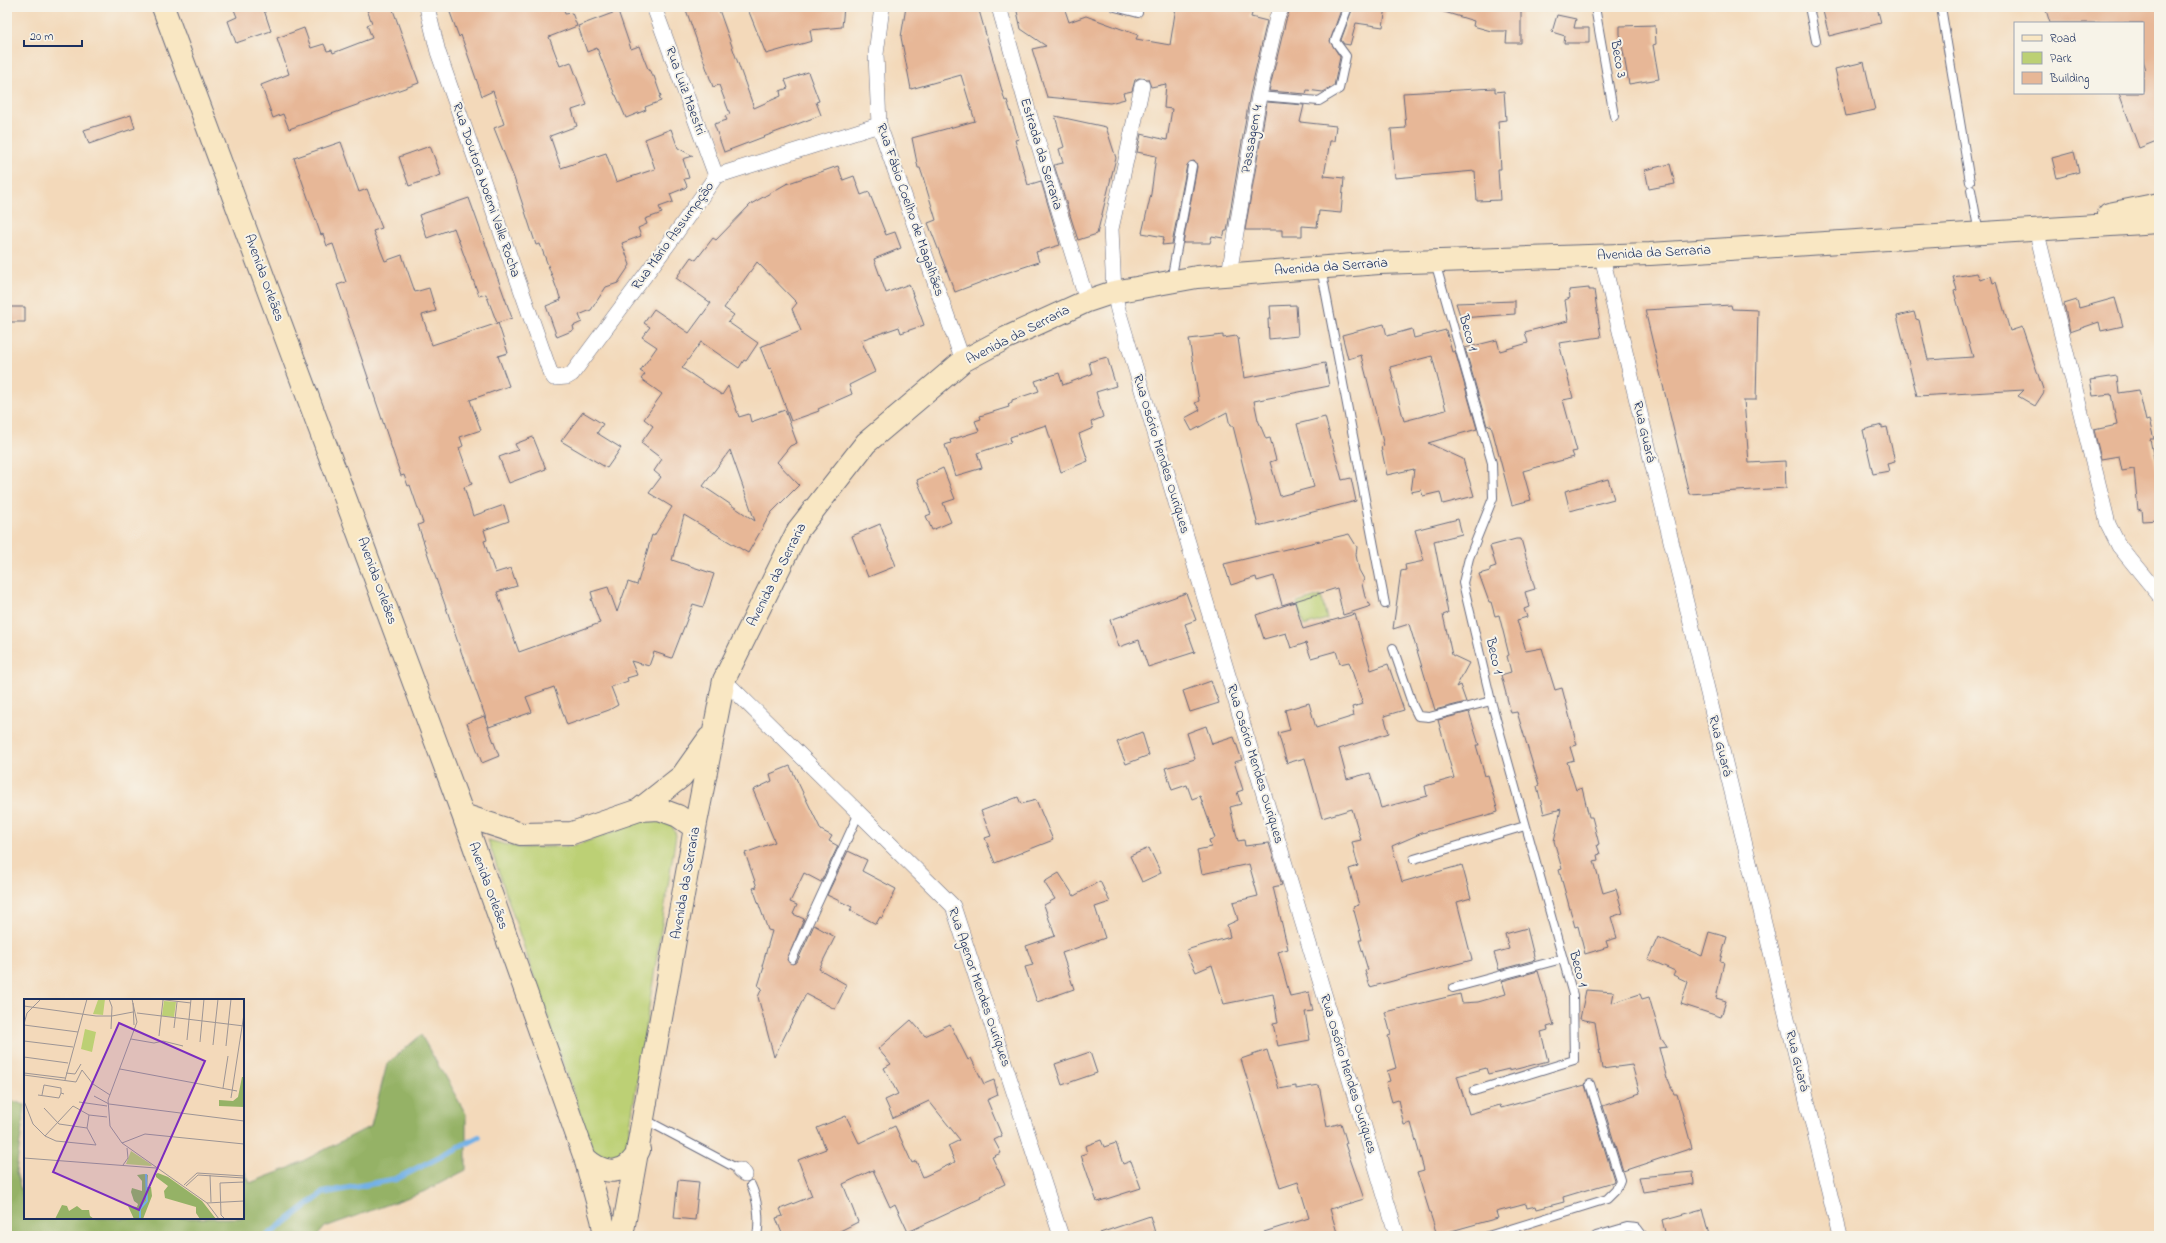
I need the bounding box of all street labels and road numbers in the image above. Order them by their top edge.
street label: Beco 3 [1604,37,1632,80]
street label: Rua Luiz Maestri [659,44,711,138]
street label: Estrada da Serraria [1014,95,1068,213]
street label: Rua Doutora Noemi Valle Rocha [446,100,526,280]
street label: Passagem 4 [1236,103,1269,175]
street label: Rua Fábio Coelho de Magalhães [870,121,950,300]
street label: Rua Mário Assumpção [626,177,720,295]
street label: Avenida Orleães [238,231,290,325]
street label: Avenida da Serraria [1597,240,1711,266]
street label: Avenida da Serraria [1273,253,1389,281]
street label: Avenida da Serraria [962,300,1074,370]
street label: Beco 1 [1453,311,1483,354]
street label: Rua Osório Mendes Ouriques [1127,372,1195,536]
street label: Rua Guará [1627,399,1661,465]
street label: Avenida da Serraria [742,519,812,631]
street label: Avenida Orleães [351,534,403,628]
street label: Beco 1 [1479,635,1509,677]
street label: Rua Osório Mendes Ouriques [1221,682,1289,846]
street label: Rua Guará [1702,713,1738,779]
street label: Avenida da Serraria [666,825,706,941]
street label: Avenida Orleães [462,839,514,933]
street label: Rua Agenor Mendes Ouriques [941,904,1016,1070]
street label: Beco 1 [1563,947,1593,990]
street label: Rua Osório Mendes Ouriques [1314,992,1382,1156]
street label: Rua Guará [1779,1028,1815,1094]

